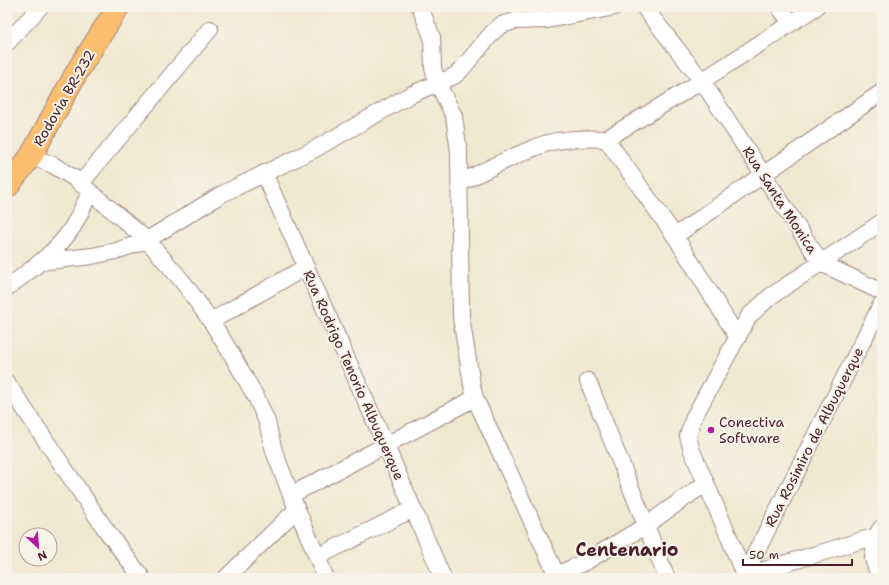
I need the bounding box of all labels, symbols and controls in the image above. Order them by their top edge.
street label: Rodovia BR-232 [29,46,99,150]
street label: Rua Santa Monica [739,143,822,257]
street label: Rua Rodrigo Tenorio Albuquerque [299,267,409,483]
street label: Rua Rosimiro de Albuquerque [761,344,867,530]
place label: Conectiva Software [719,413,785,447]
marker: Conectiva Software [706,425,716,435]
north arrow [18,527,58,567]
district label: Centenario [575,538,679,562]
scale bar [743,541,852,567]
text: N [35,547,49,564]
text: 50 m [749,547,779,563]

